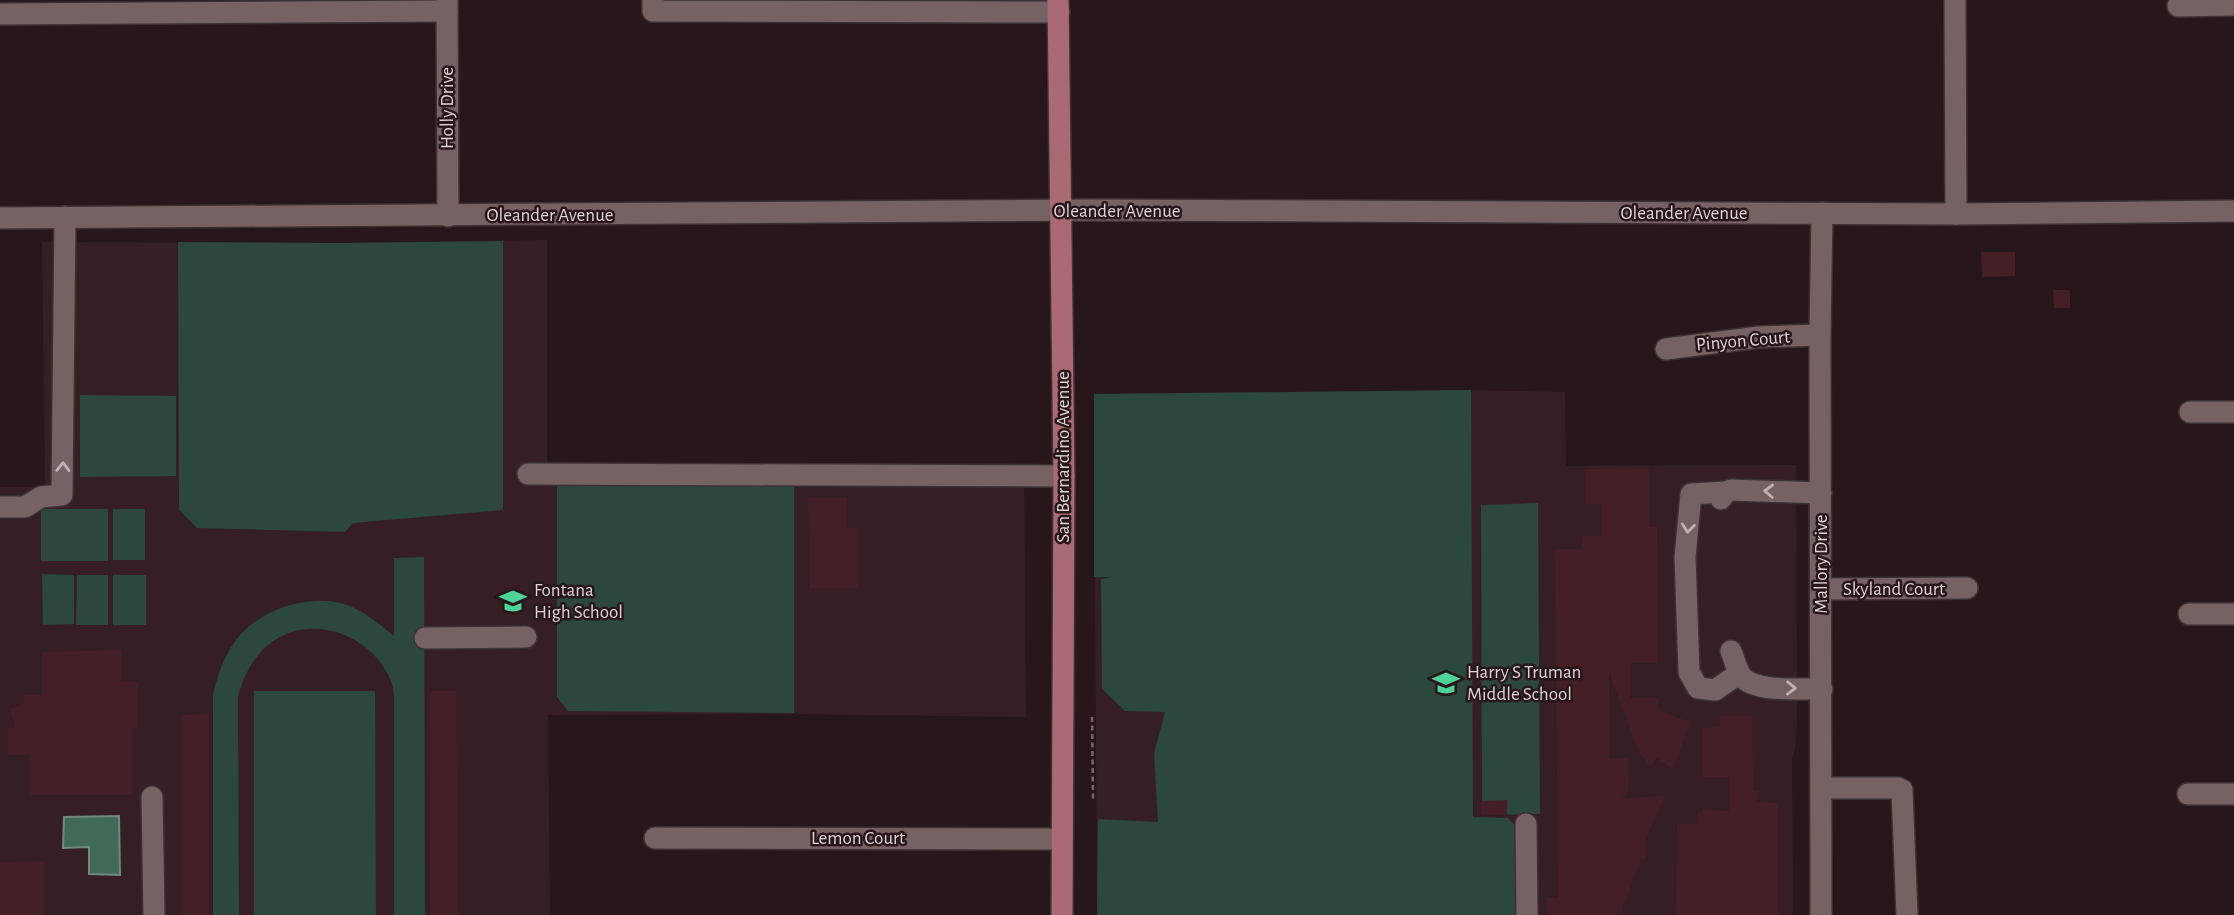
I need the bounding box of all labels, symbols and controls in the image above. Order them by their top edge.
street label: Holly Drive [438,67,457,149]
street label: Oleander Avenue [1053,202,1181,221]
street label: Oleander Avenue [1620,204,1748,223]
street label: Oleander Avenue [486,206,614,225]
street label: Pinyon Court [1695,327,1791,355]
street label: San Bernardino Avenue [1054,371,1073,543]
one-way arrow [55,461,70,472]
one-way arrow [1763,484,1774,499]
street label: Mallory Drive [1812,514,1831,614]
one-way arrow [1680,522,1695,534]
street label: Skyland Court [1843,580,1945,599]
place label: Fontana High School [534,581,623,622]
school or university icon: Fontana High School [498,586,528,616]
place label: Harry S Truman Middle School [1467,663,1581,704]
school or university icon: Harry S Truman Middle School [1431,668,1461,698]
one-way arrow [1787,680,1797,696]
street label: Lemon Court [811,829,905,848]

